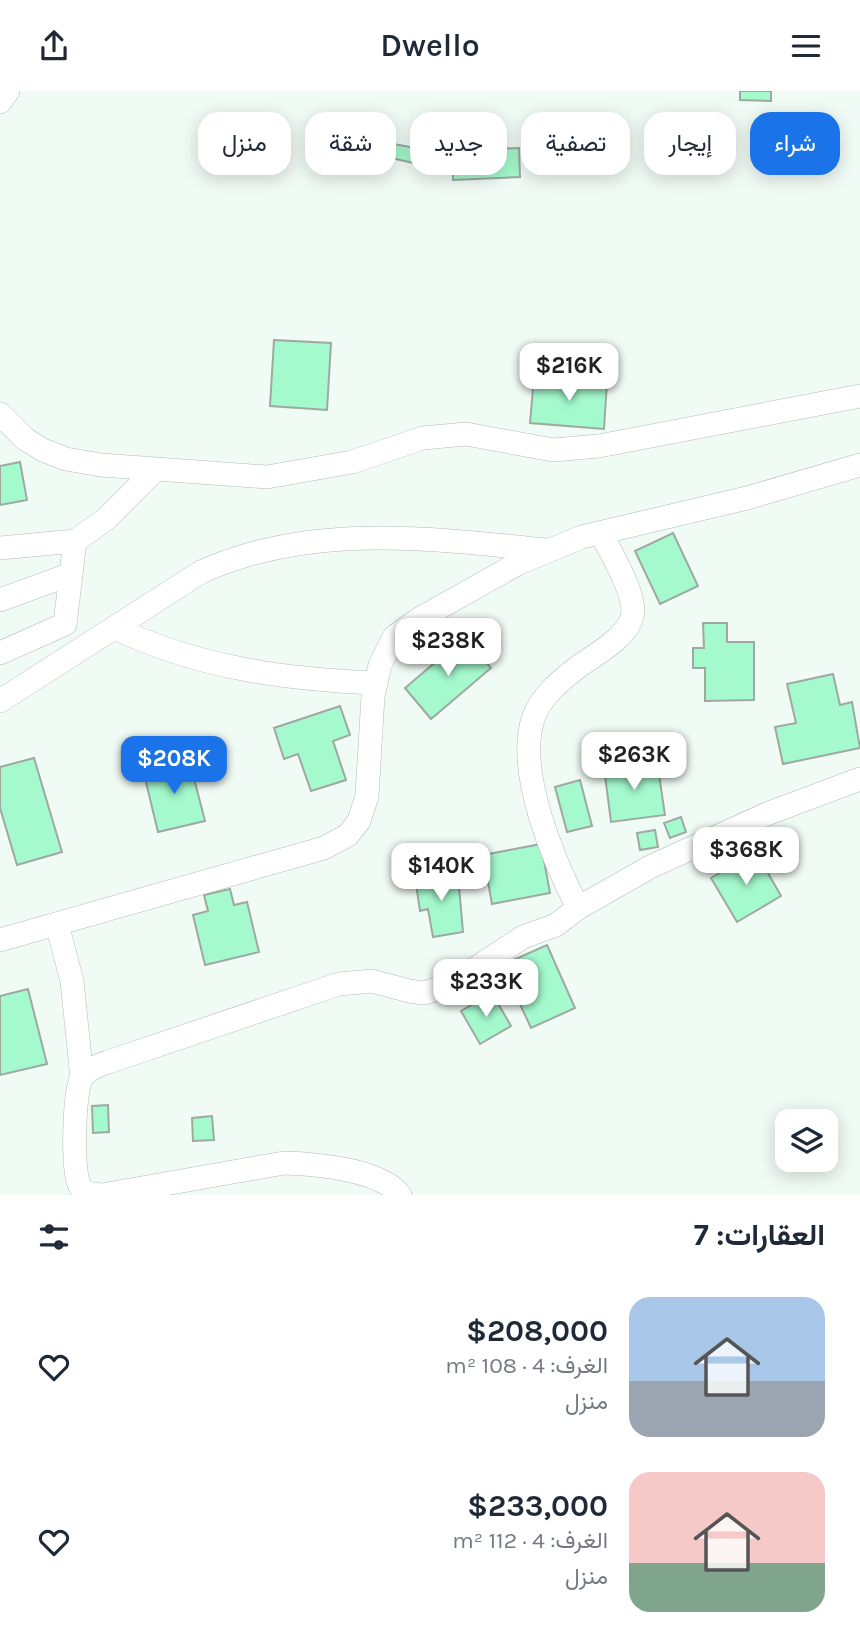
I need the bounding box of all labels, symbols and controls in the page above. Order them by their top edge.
icon: share [35,27,73,65]
text: Dwello [380,27,480,64]
icon: menu [787,27,825,65]
chip: منزل [198,112,291,175]
chip: شقة [305,112,396,175]
chip: جديد [410,112,507,175]
chip: تصفية [521,112,630,175]
chip: إيجار [644,112,736,175]
chip: شراء [750,112,840,175]
pin: $216K [520,343,618,403]
text: $216K [536,352,602,379]
pin: $238K [399,619,497,678]
text: $238K [411,627,485,654]
pin: $263K [585,733,683,792]
pin: $208K [125,737,223,796]
text: $263K [597,741,671,768]
text: $208K [137,745,211,772]
pin: $368K [697,827,795,887]
text: $368K [709,836,783,863]
pin: $140K [392,843,490,903]
text: $140K [407,852,475,879]
pin: $233K [437,960,535,1019]
text: $233K [449,968,523,995]
map controls [775,1109,838,1172]
button: layers [775,1109,838,1172]
text: العقارات: 7 [694,1217,825,1253]
icon: filters [35,1218,73,1256]
text: $208,000 [466,1313,608,1349]
icon: home [685,1325,769,1409]
icon: heart [35,1348,73,1386]
text: الغرف: 4 · 108 m² [445,1352,608,1379]
text: منزل [565,1388,608,1415]
text: $233,000 [467,1488,608,1524]
icon: home [685,1500,769,1584]
icon: heart [35,1523,73,1561]
text: الغرف: 4 · 112 m² [452,1527,608,1554]
text: منزل [565,1563,608,1590]

